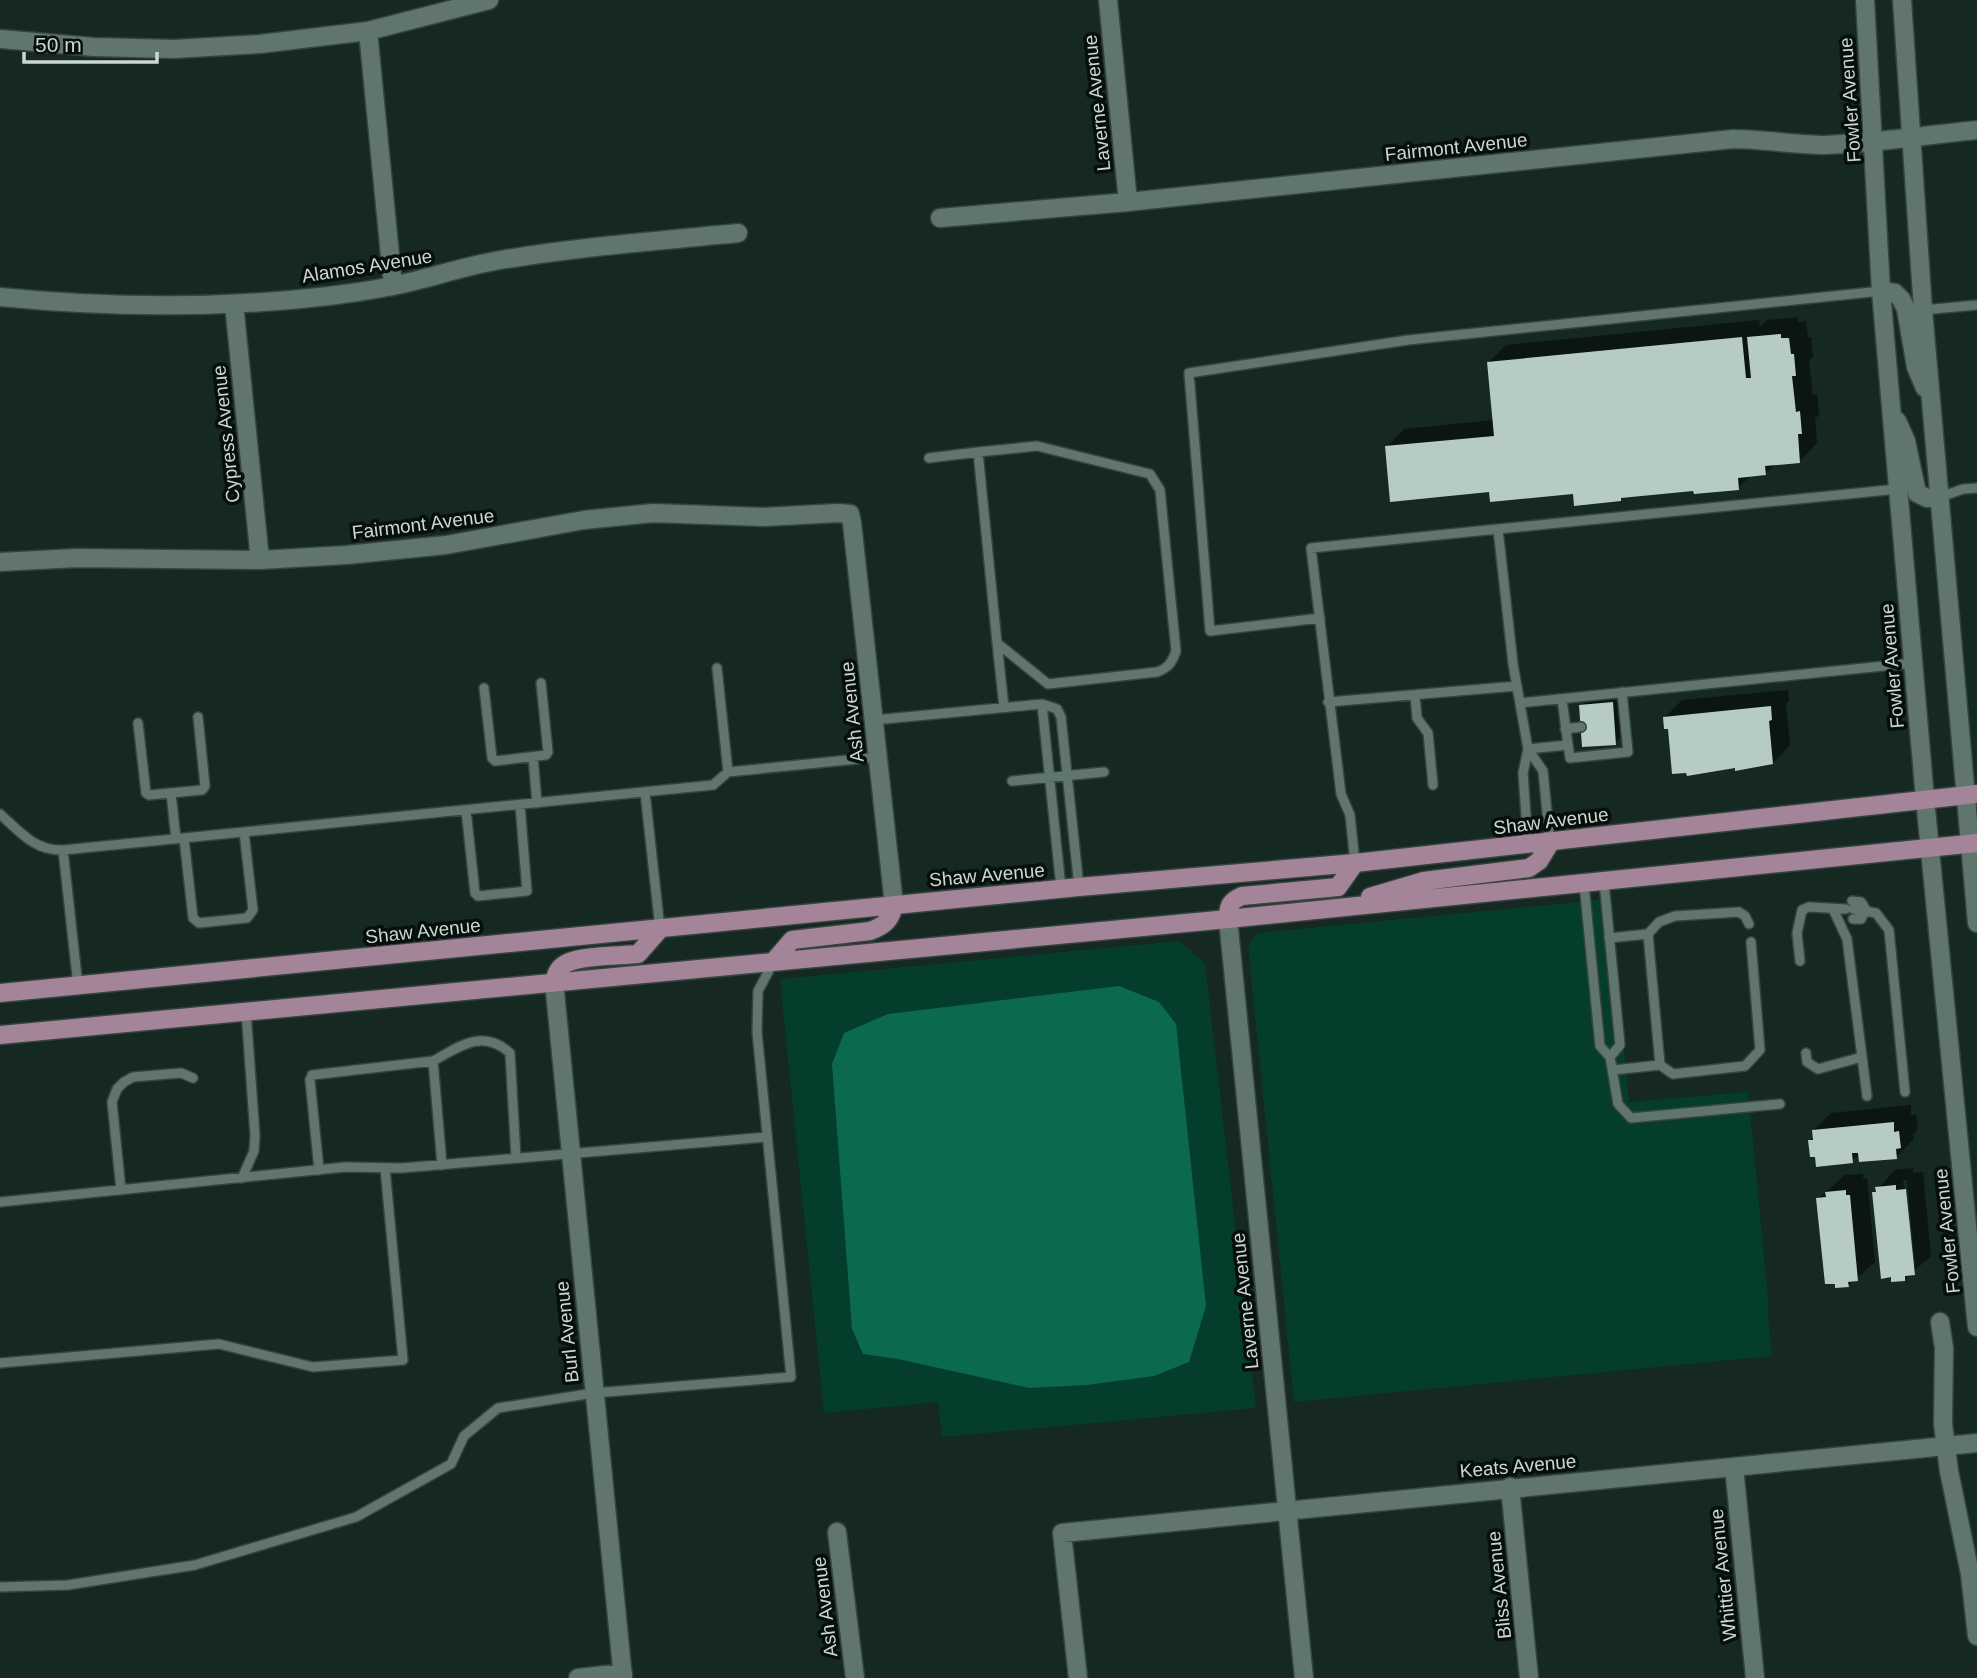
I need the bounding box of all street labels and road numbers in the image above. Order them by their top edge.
street label: Laverne Avenue [1079,34,1115,172]
street label: Fowler Avenue [1835,37,1865,163]
street label: Fairmont Avenue [1384,129,1528,165]
street label: Alamos Avenue [300,245,434,287]
street label: Cypress Avenue [208,364,244,504]
street label: Fairmont Avenue [351,505,495,543]
street label: Fowler Avenue [1876,603,1908,729]
street label: Ash Avenue [836,661,868,763]
street label: Shaw Avenue [1492,804,1610,838]
street label: Shaw Avenue [928,859,1046,891]
street label: Shaw Avenue [364,915,482,947]
street label: Fowler Avenue [1930,1168,1964,1294]
street label: Laverne Avenue [1227,1232,1263,1370]
street label: Burl Avenue [551,1280,583,1384]
street label: Keats Avenue [1459,1450,1577,1482]
street label: Whittier Avenue [1706,1508,1740,1642]
street label: Bliss Avenue [1483,1530,1515,1640]
street label: Ash Avenue [808,1556,842,1658]

